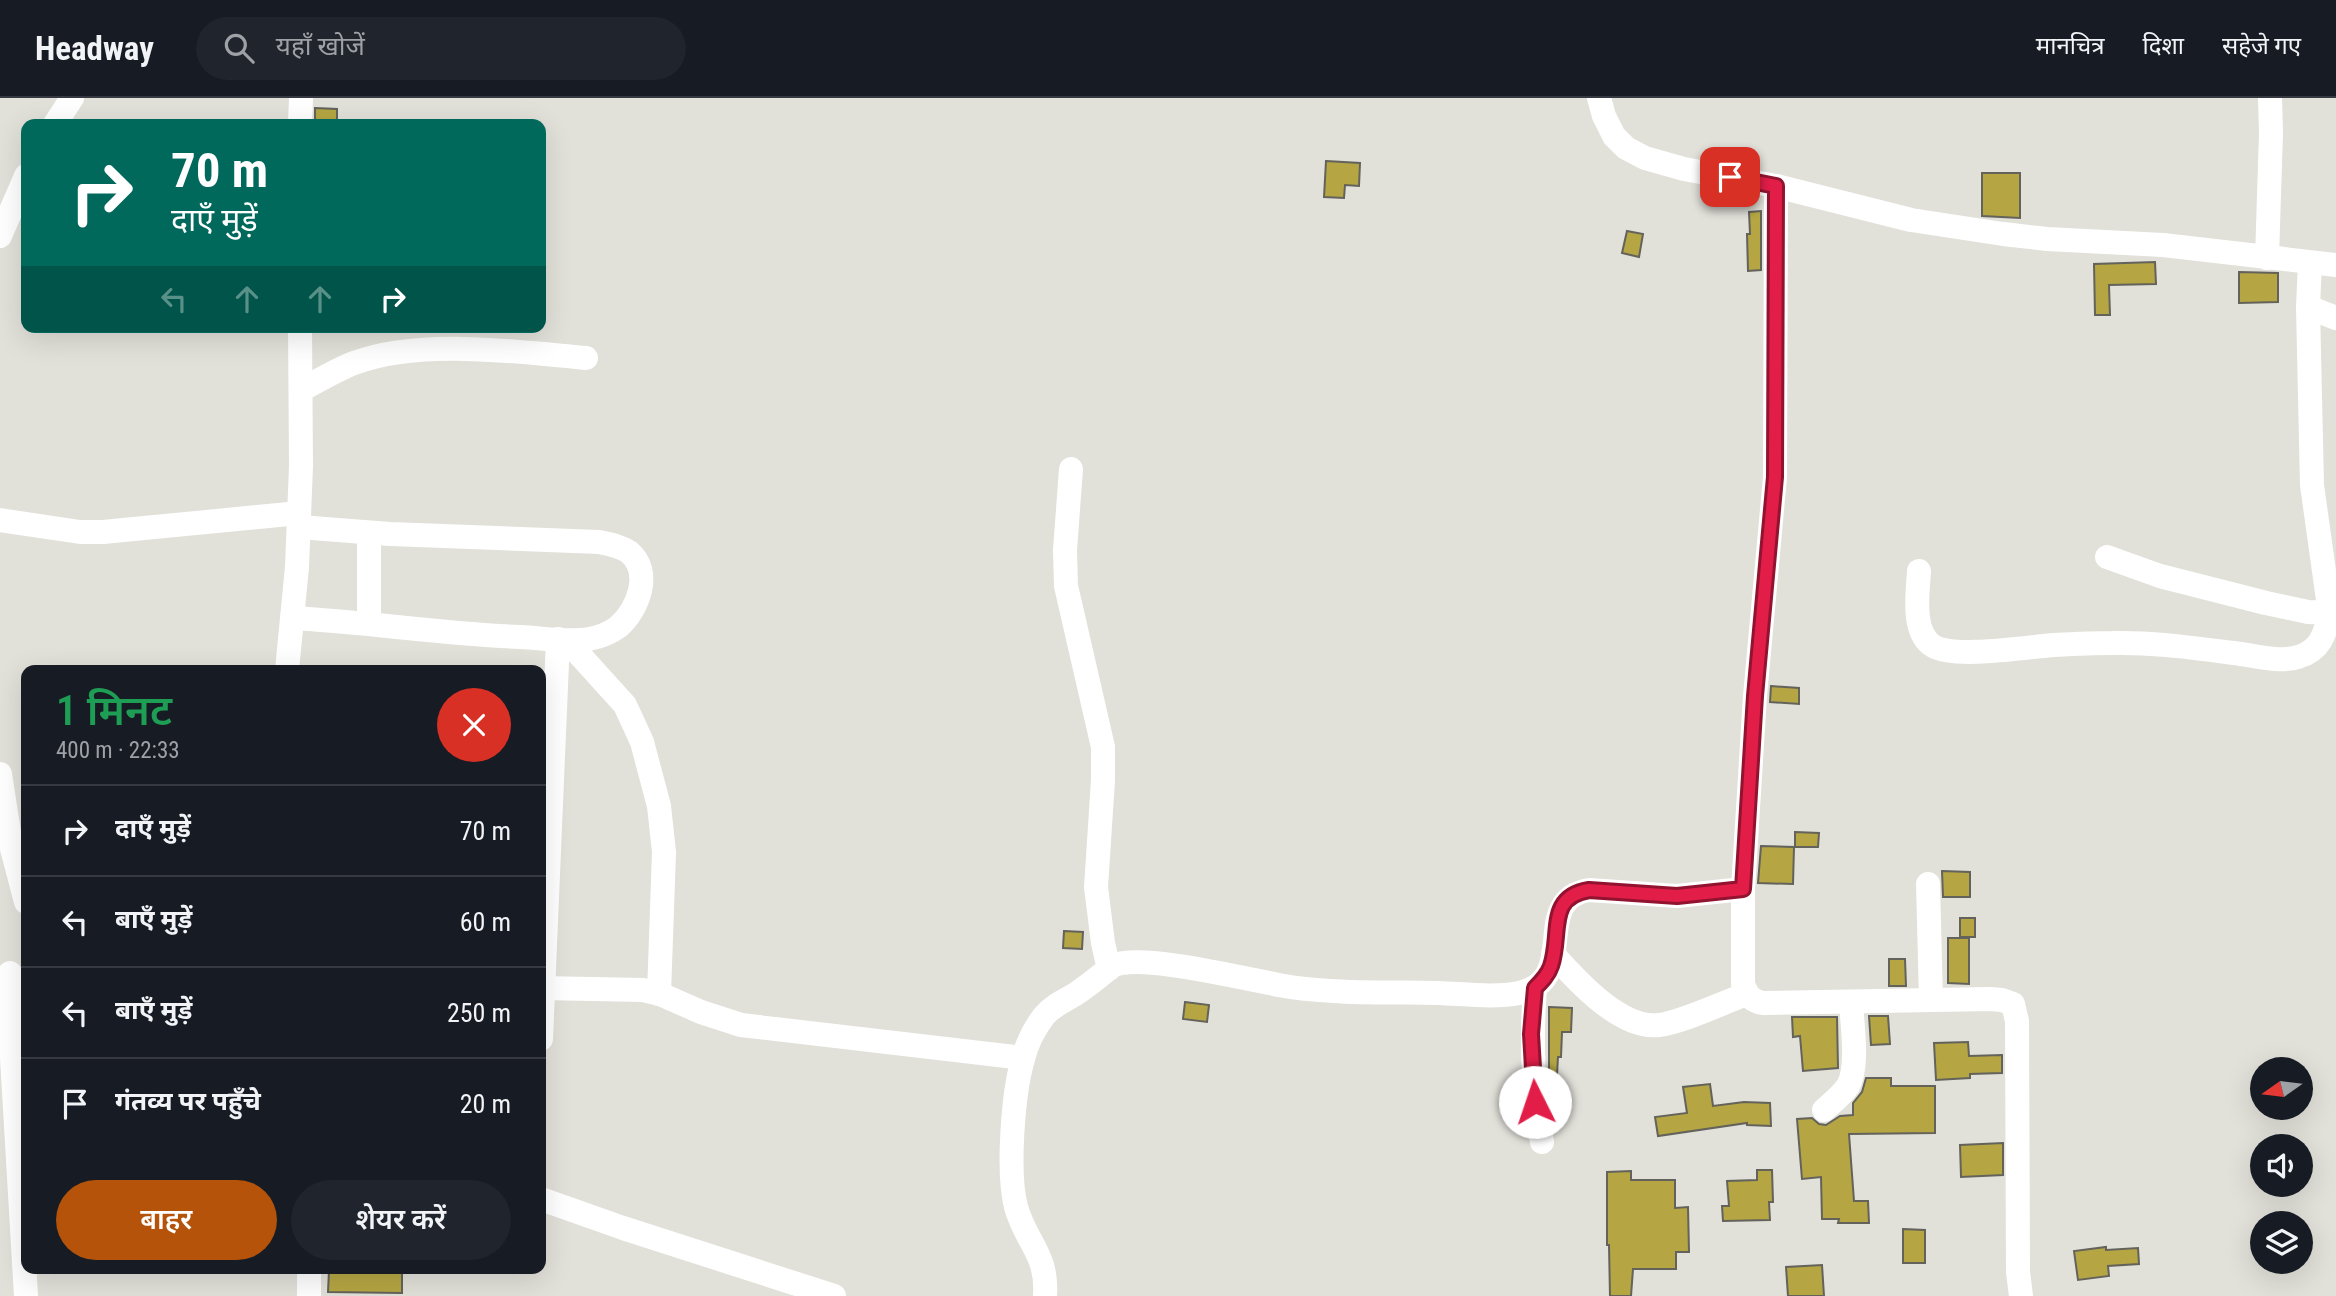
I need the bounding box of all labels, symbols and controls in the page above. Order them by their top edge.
search box [196,17,686,80]
text: Headway [35,29,154,68]
icon: search [220,29,258,67]
text: यहाँ खोजें [276,31,365,61]
text: मानचित्र [2036,32,2104,60]
text: दिशा [2142,32,2184,60]
text: सहेजे गए [2222,32,2301,60]
text: 70 m [171,142,268,199]
icon: right [56,147,147,238]
pin [1700,147,1760,207]
icon: arrive [1711,158,1749,196]
text: दाएँ मुड़ें [171,201,258,239]
icon: left [155,280,193,318]
icon: ahead [228,280,266,318]
icon: ahead [301,280,339,318]
icon: right [374,280,412,318]
text: 1 मिनट [56,686,172,735]
button: close [437,688,511,762]
text: 400 m · 22:33 [56,737,180,764]
icon: right [56,812,94,850]
text: दाएँ मुड़ें [115,813,191,843]
text: 70 m [460,816,511,846]
icon: left [56,903,94,941]
text: बाएँ मुड़ें [115,904,192,934]
text: 60 m [460,907,511,937]
icon: left [56,994,94,1032]
text: बाएँ मुड़ें [115,995,192,1025]
text: 250 m [447,998,511,1028]
north arrow [2250,1057,2314,1120]
map controls [2250,1057,2313,1274]
position arrow [1498,1065,1572,1139]
icon: arrive [56,1085,94,1123]
text: गंतव्य पर पहुँचे [115,1086,261,1116]
text: 20 m [460,1089,511,1119]
button: sound [2250,1134,2313,1197]
button: बाहर [56,1180,277,1260]
button: शेयर करें [291,1180,511,1260]
button: layers [2250,1211,2313,1274]

